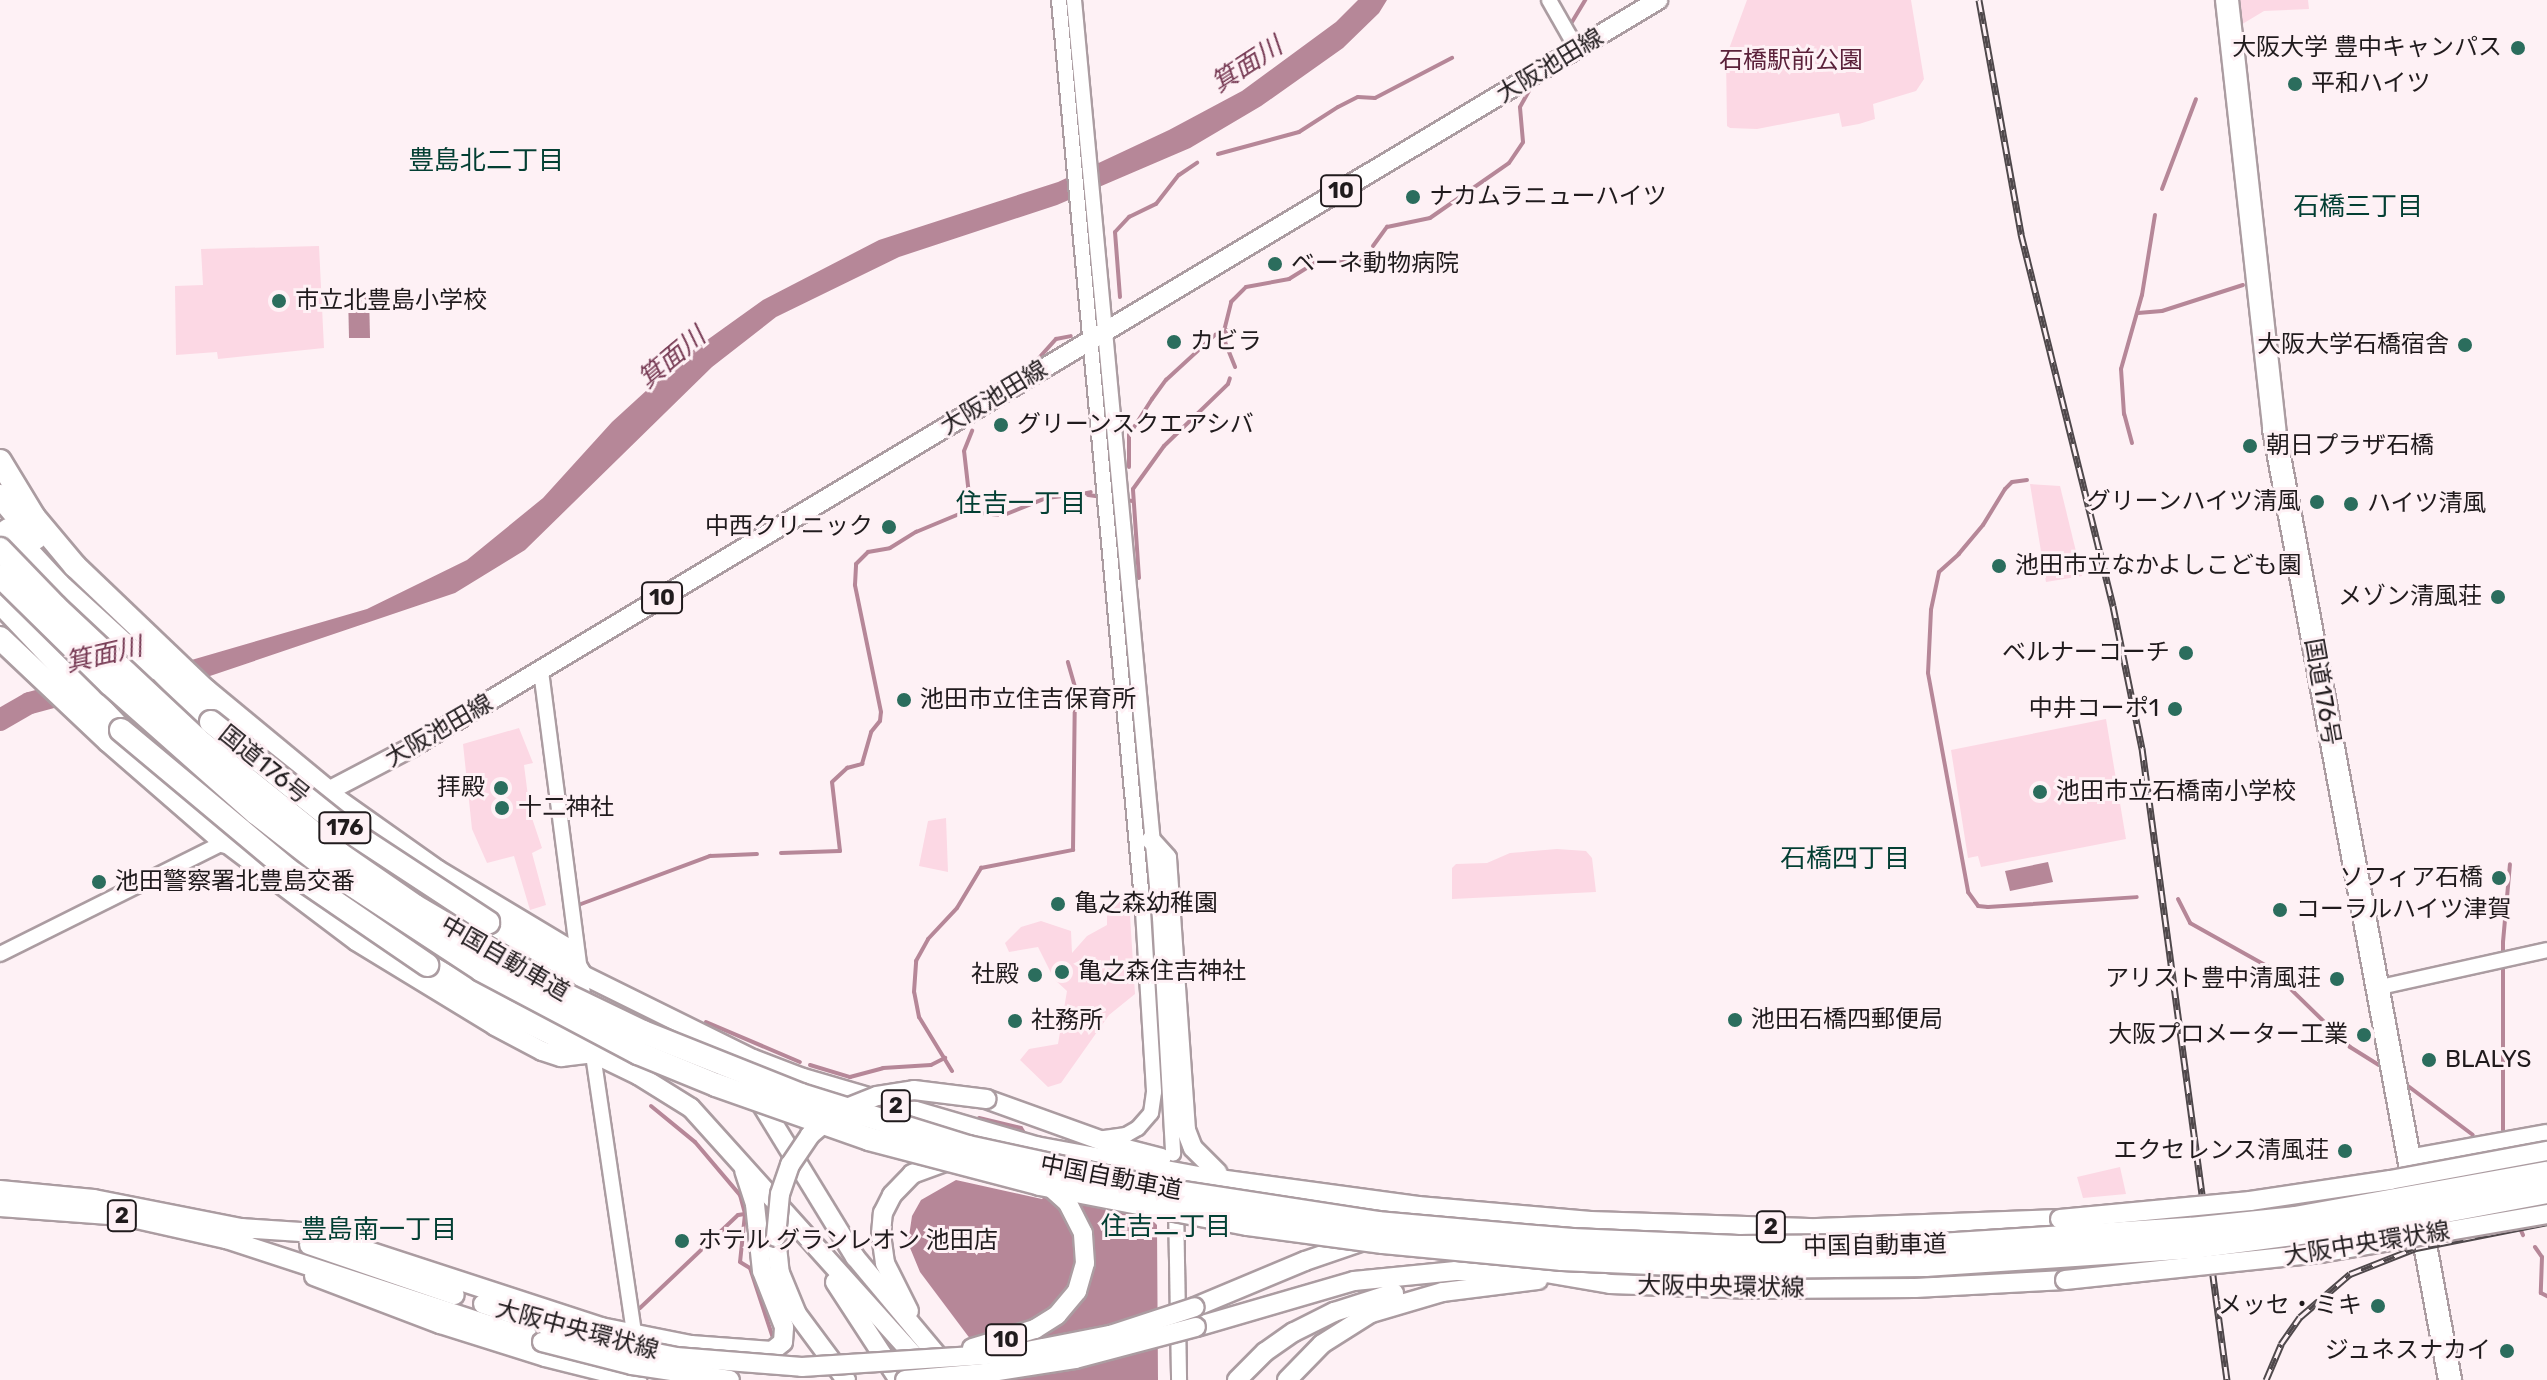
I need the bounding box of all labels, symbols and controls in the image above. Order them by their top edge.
street label: 大阪池田線 [1491,23,1609,109]
water label: 箕面川 [1206,31,1288,99]
place label: 大阪大学 豊中キャンパス [2232,34,2502,62]
marker: 大阪大学 豊中キャンパス [2509,39,2527,57]
park label: 石橋駅前公園 [1719,47,1863,75]
place label: 平和ハイツ [2311,70,2431,98]
marker: 平和ハイツ [2286,75,2304,93]
district label: 豊島北二丁目 [408,145,564,177]
road number: 10 [1319,173,1363,209]
place label: ナカムラニューハイツ [1429,183,1669,211]
marker: ナカムラニューハイツ [1404,188,1422,206]
district label: 石橋三丁目 [2293,191,2423,223]
place label: ベーネ動物病院 [1291,250,1459,278]
marker: ベーネ動物病院 [1266,255,1284,273]
place label: 市立北豊島小学校 [295,287,487,315]
marker: 市立北豊島小学校 [270,292,288,310]
water label: 箕面川 [632,321,712,395]
place label: カビラ [1190,328,1262,356]
place label: 大阪大学石橋宿舎 [2257,331,2449,359]
marker: カビラ [1165,333,1183,351]
marker: 大阪大学石橋宿舎 [2456,336,2474,354]
street label: 大阪池田線 [935,355,1053,441]
place label: グリーンスクエアシバ [1017,411,1257,439]
marker: グリーンスクエアシバ [992,416,1010,434]
place label: 朝日プラザ石橋 [2266,432,2434,460]
marker: 朝日プラザ石橋 [2241,437,2259,455]
district label: 住吉一丁目 [956,488,1086,520]
place label: グリーンハイツ清風 [2085,488,2301,516]
place label: ハイツ清風 [2367,490,2487,518]
marker: グリーンハイツ清風 [2308,493,2326,511]
marker: ハイツ清風 [2342,495,2360,513]
place label: 中西クリニック [705,513,873,541]
marker: 中西クリニック [880,518,898,536]
place label: 池田市立なかよしこども園 [2015,552,2303,580]
marker: 池田市立なかよしこども園 [1990,557,2008,575]
road number: 10 [640,580,684,616]
place label: メゾン清風荘 [2338,583,2482,611]
marker: メゾン清風荘 [2489,588,2507,606]
water label: 箕面川 [62,631,146,679]
street label: 国道176号 [2298,636,2346,748]
place label: ベルナーコーチ [2002,639,2170,667]
marker: ベルナーコーチ [2177,644,2195,662]
place label: 池田市立住吉保育所 [920,686,1136,714]
street label: 大阪池田線 [380,689,498,773]
marker: 池田市立住吉保育所 [895,691,913,709]
place label: 中井コーポ1 [2029,695,2159,723]
marker: 中井コーポ1 [2166,700,2184,718]
street label: 国道176号 [213,720,315,810]
place label: 拝殿 [437,774,485,802]
place label: 池田市立石橋南小学校 [2056,778,2296,806]
marker: 拝殿 [492,779,510,797]
marker: 池田市立石橋南小学校 [2031,783,2049,801]
place label: 十二神社 [518,794,614,822]
marker: 十二神社 [493,799,511,817]
road number: 176 [317,810,373,846]
district label: 石橋四丁目 [1780,843,1910,875]
place label: ソフィア石橋 [2339,864,2483,892]
place label: 池田警察署北豊島交番 [115,868,355,896]
marker: ソフィア石橋 [2490,869,2508,887]
marker: 池田警察署北豊島交番 [90,873,108,891]
place label: 亀之森幼稚園 [1074,890,1218,918]
marker: 亀之森幼稚園 [1049,895,1067,913]
place label: コーラルハイツ津賀 [2296,896,2512,924]
marker: コーラルハイツ津賀 [2271,901,2289,919]
street label: 中国自動車道 [435,911,575,1007]
place label: 亀之森住吉神社 [1078,958,1246,986]
place label: 社殿 [971,961,1019,989]
marker: 亀之森住吉神社 [1053,963,1071,981]
place label: アリスト豊中清風荘 [2105,965,2321,993]
marker: 社殿 [1026,966,1044,984]
marker: アリスト豊中清風荘 [2328,970,2346,988]
place label: 池田石橋四郵便局 [1751,1006,1943,1034]
place label: 社務所 [1031,1007,1103,1035]
marker: 池田石橋四郵便局 [1726,1011,1744,1029]
marker: 社務所 [1006,1012,1024,1030]
place label: 大阪プロメーター工業 [2108,1021,2348,1049]
marker: 大阪プロメーター工業 [2355,1026,2373,1044]
place label: BLALYS [2445,1046,2531,1074]
marker: BLALYS [2420,1051,2438,1069]
road number: 2 [880,1088,912,1124]
place label: エクセレンス清風荘 [2113,1137,2329,1165]
marker: エクセレンス清風荘 [2336,1142,2354,1160]
street label: 中国自動車道 [1038,1150,1184,1206]
road number: 2 [106,1198,138,1234]
road number: 2 [1755,1209,1787,1245]
district label: 住吉二丁目 [1101,1211,1231,1243]
district label: 豊島南一丁目 [301,1214,457,1246]
street label: 大阪中央環状線 [2282,1217,2452,1271]
place label: ホテル グランレオン 池田店 [698,1227,998,1255]
street label: 中国自動車道 [1803,1230,1947,1262]
marker: ホテル グランレオン 池田店 [673,1232,691,1250]
street label: 大阪中央環状線 [1637,1271,1805,1303]
place label: メッセ・ミキ [2218,1292,2362,1320]
street label: 大阪中央環状線 [492,1294,662,1366]
marker: メッセ・ミキ [2369,1297,2387,1315]
road number: 10 [984,1322,1028,1358]
place label: ジュネスナカイ [2323,1337,2491,1365]
marker: ジュネスナカイ [2498,1342,2516,1360]

